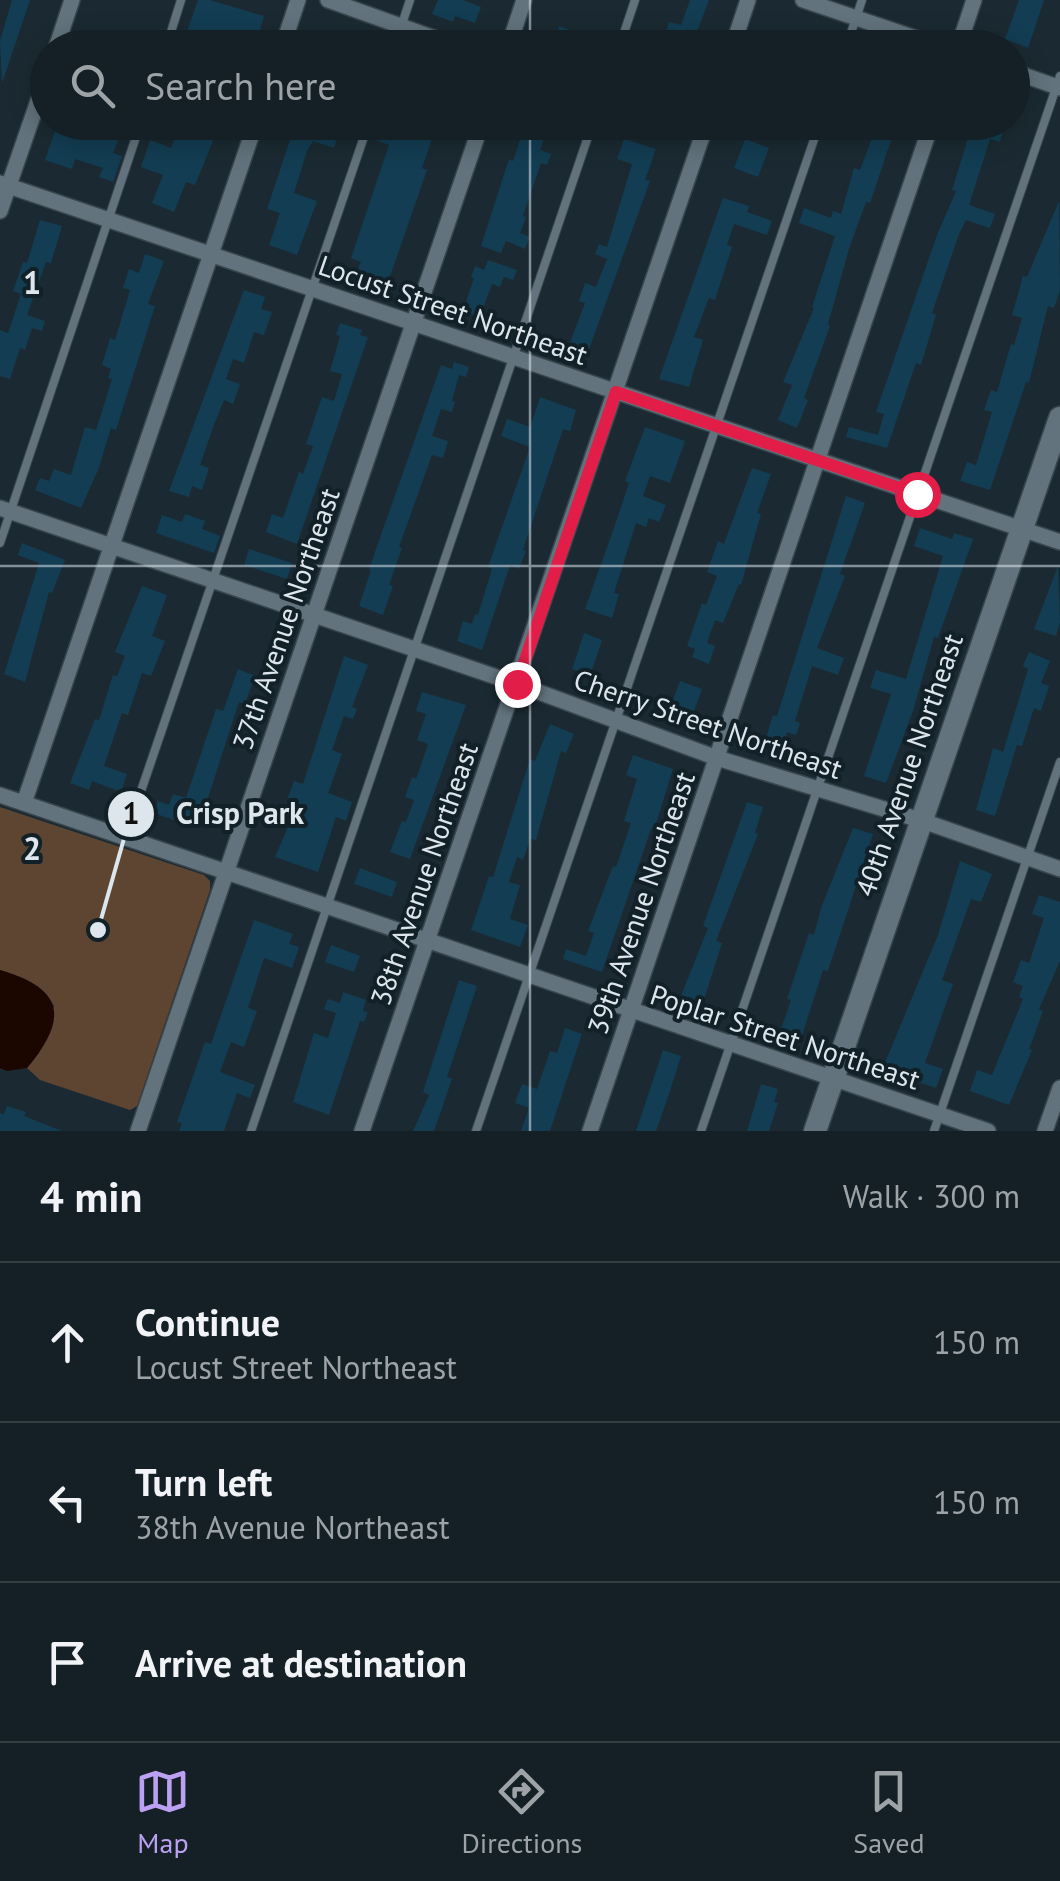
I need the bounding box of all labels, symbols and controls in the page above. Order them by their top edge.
search box [30,30,1030,140]
icon: search [65,58,120,113]
text: Search here [145,61,337,110]
street label: Locust Street Northeast [314,246,593,373]
text: 1 [23,261,41,303]
route start [895,472,941,518]
street label: 37th Avenue Northeast [223,483,348,755]
street label: 40th Avenue Northeast [846,628,971,901]
street label: Cherry Street Northeast [569,660,848,787]
route end [495,662,541,708]
street label: 38th Avenue Northeast [361,737,486,1010]
street label: 39th Avenue Northeast [578,766,703,1039]
callout: Crisp Park [106,784,324,844]
text: 1 [122,793,140,832]
text: Crisp Park [176,793,304,832]
text: 2 [23,827,41,869]
street label: Poplar Street Northeast [646,975,925,1098]
text: 4 min [40,1169,142,1224]
text: Walk · 300 m [843,1175,1020,1217]
text: Continue [135,1297,280,1346]
icon: ahead [40,1315,95,1370]
text: 150 m [933,1321,1020,1363]
text: Locust Street Northeast [135,1346,457,1388]
text: Turn left [135,1457,272,1506]
icon: left [40,1475,95,1530]
text: 150 m [933,1481,1020,1523]
text: 38th Avenue Northeast [135,1506,450,1548]
icon: arrive [40,1635,95,1690]
text: Arrive at destination [135,1638,467,1687]
tab: Map [135,1764,190,1861]
tab: Directions [461,1764,582,1861]
tab: Saved [853,1764,925,1861]

